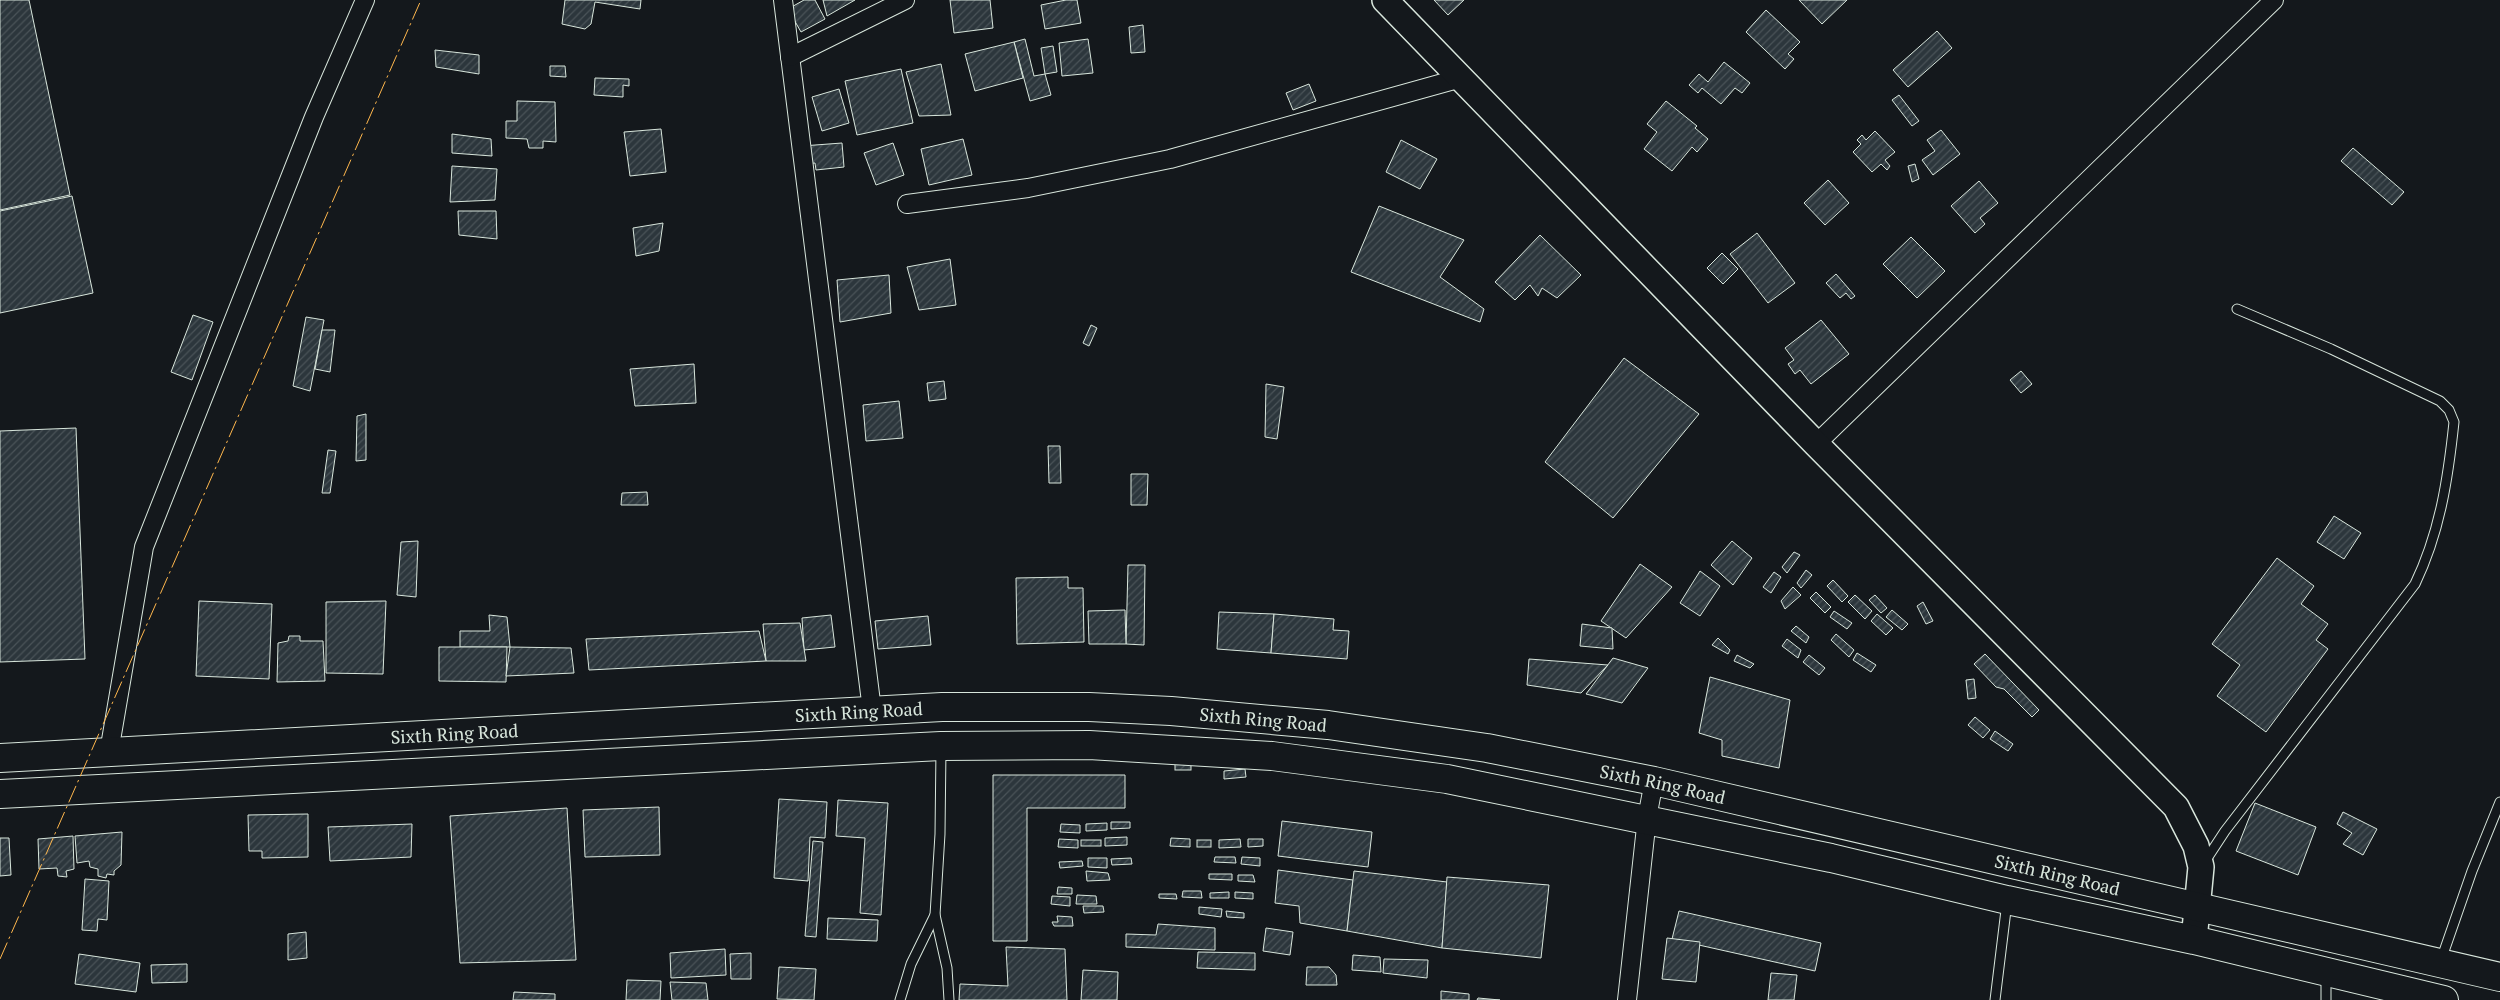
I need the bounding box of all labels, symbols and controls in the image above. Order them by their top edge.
street label: Sixth Ring Road [794,696,923,727]
street label: Sixth Ring Road [1198,702,1328,737]
street label: Sixth Ring Road [390,718,519,749]
street label: Sixth Ring Road [1598,759,1728,809]
street label: Sixth Ring Road [1992,848,2122,901]

